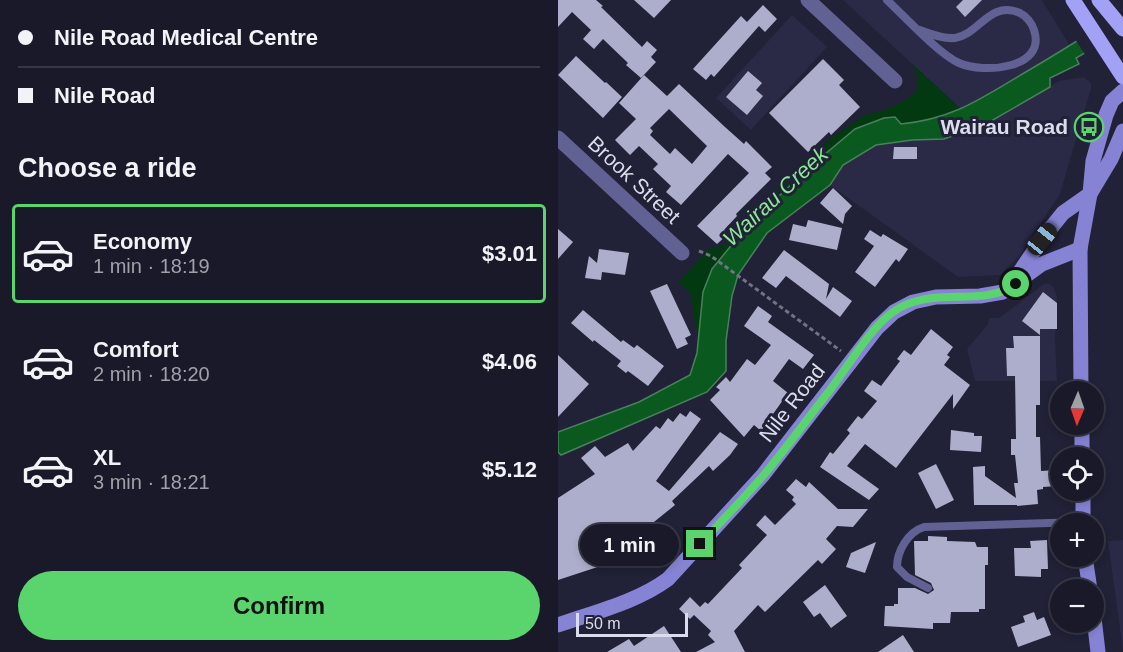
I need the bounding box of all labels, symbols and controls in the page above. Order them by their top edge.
text: Nile Road Medical Centre [54,25,318,50]
text: Nile Road [54,83,155,108]
bus stop icon: Wairau Road [1073,111,1105,143]
place label: Wairau Road [940,115,1068,138]
street label: Brook Street [584,131,685,228]
water label: Wairau Creek [718,141,834,251]
text: Choose a ride [18,153,197,183]
car [1024,219,1060,259]
icon: car [21,227,75,281]
text: Economy [93,229,192,254]
text: $3.01 [482,241,537,266]
text: 1 min · 18:19 [93,255,210,277]
route start [1002,270,1029,297]
icon: car [21,335,75,389]
text: Comfort [93,337,179,362]
text: $4.06 [482,349,537,374]
street label: Nile Road [754,359,829,446]
text: 2 min · 18:20 [93,363,210,385]
north arrow [1050,381,1104,435]
map controls [1050,381,1104,633]
icon: car [21,443,75,497]
text: XL [93,445,121,470]
button: locate [1050,447,1104,501]
text: $5.12 [482,457,537,482]
text: 3 min · 18:21 [93,471,210,493]
button: + [1050,513,1104,567]
callout: 1 min [580,523,679,565]
route end [686,530,713,557]
text: 1 min [603,534,656,556]
button: Confirm [18,571,540,640]
button: − [1050,579,1104,633]
scale bar [576,610,688,638]
text: 50 m [585,615,621,632]

